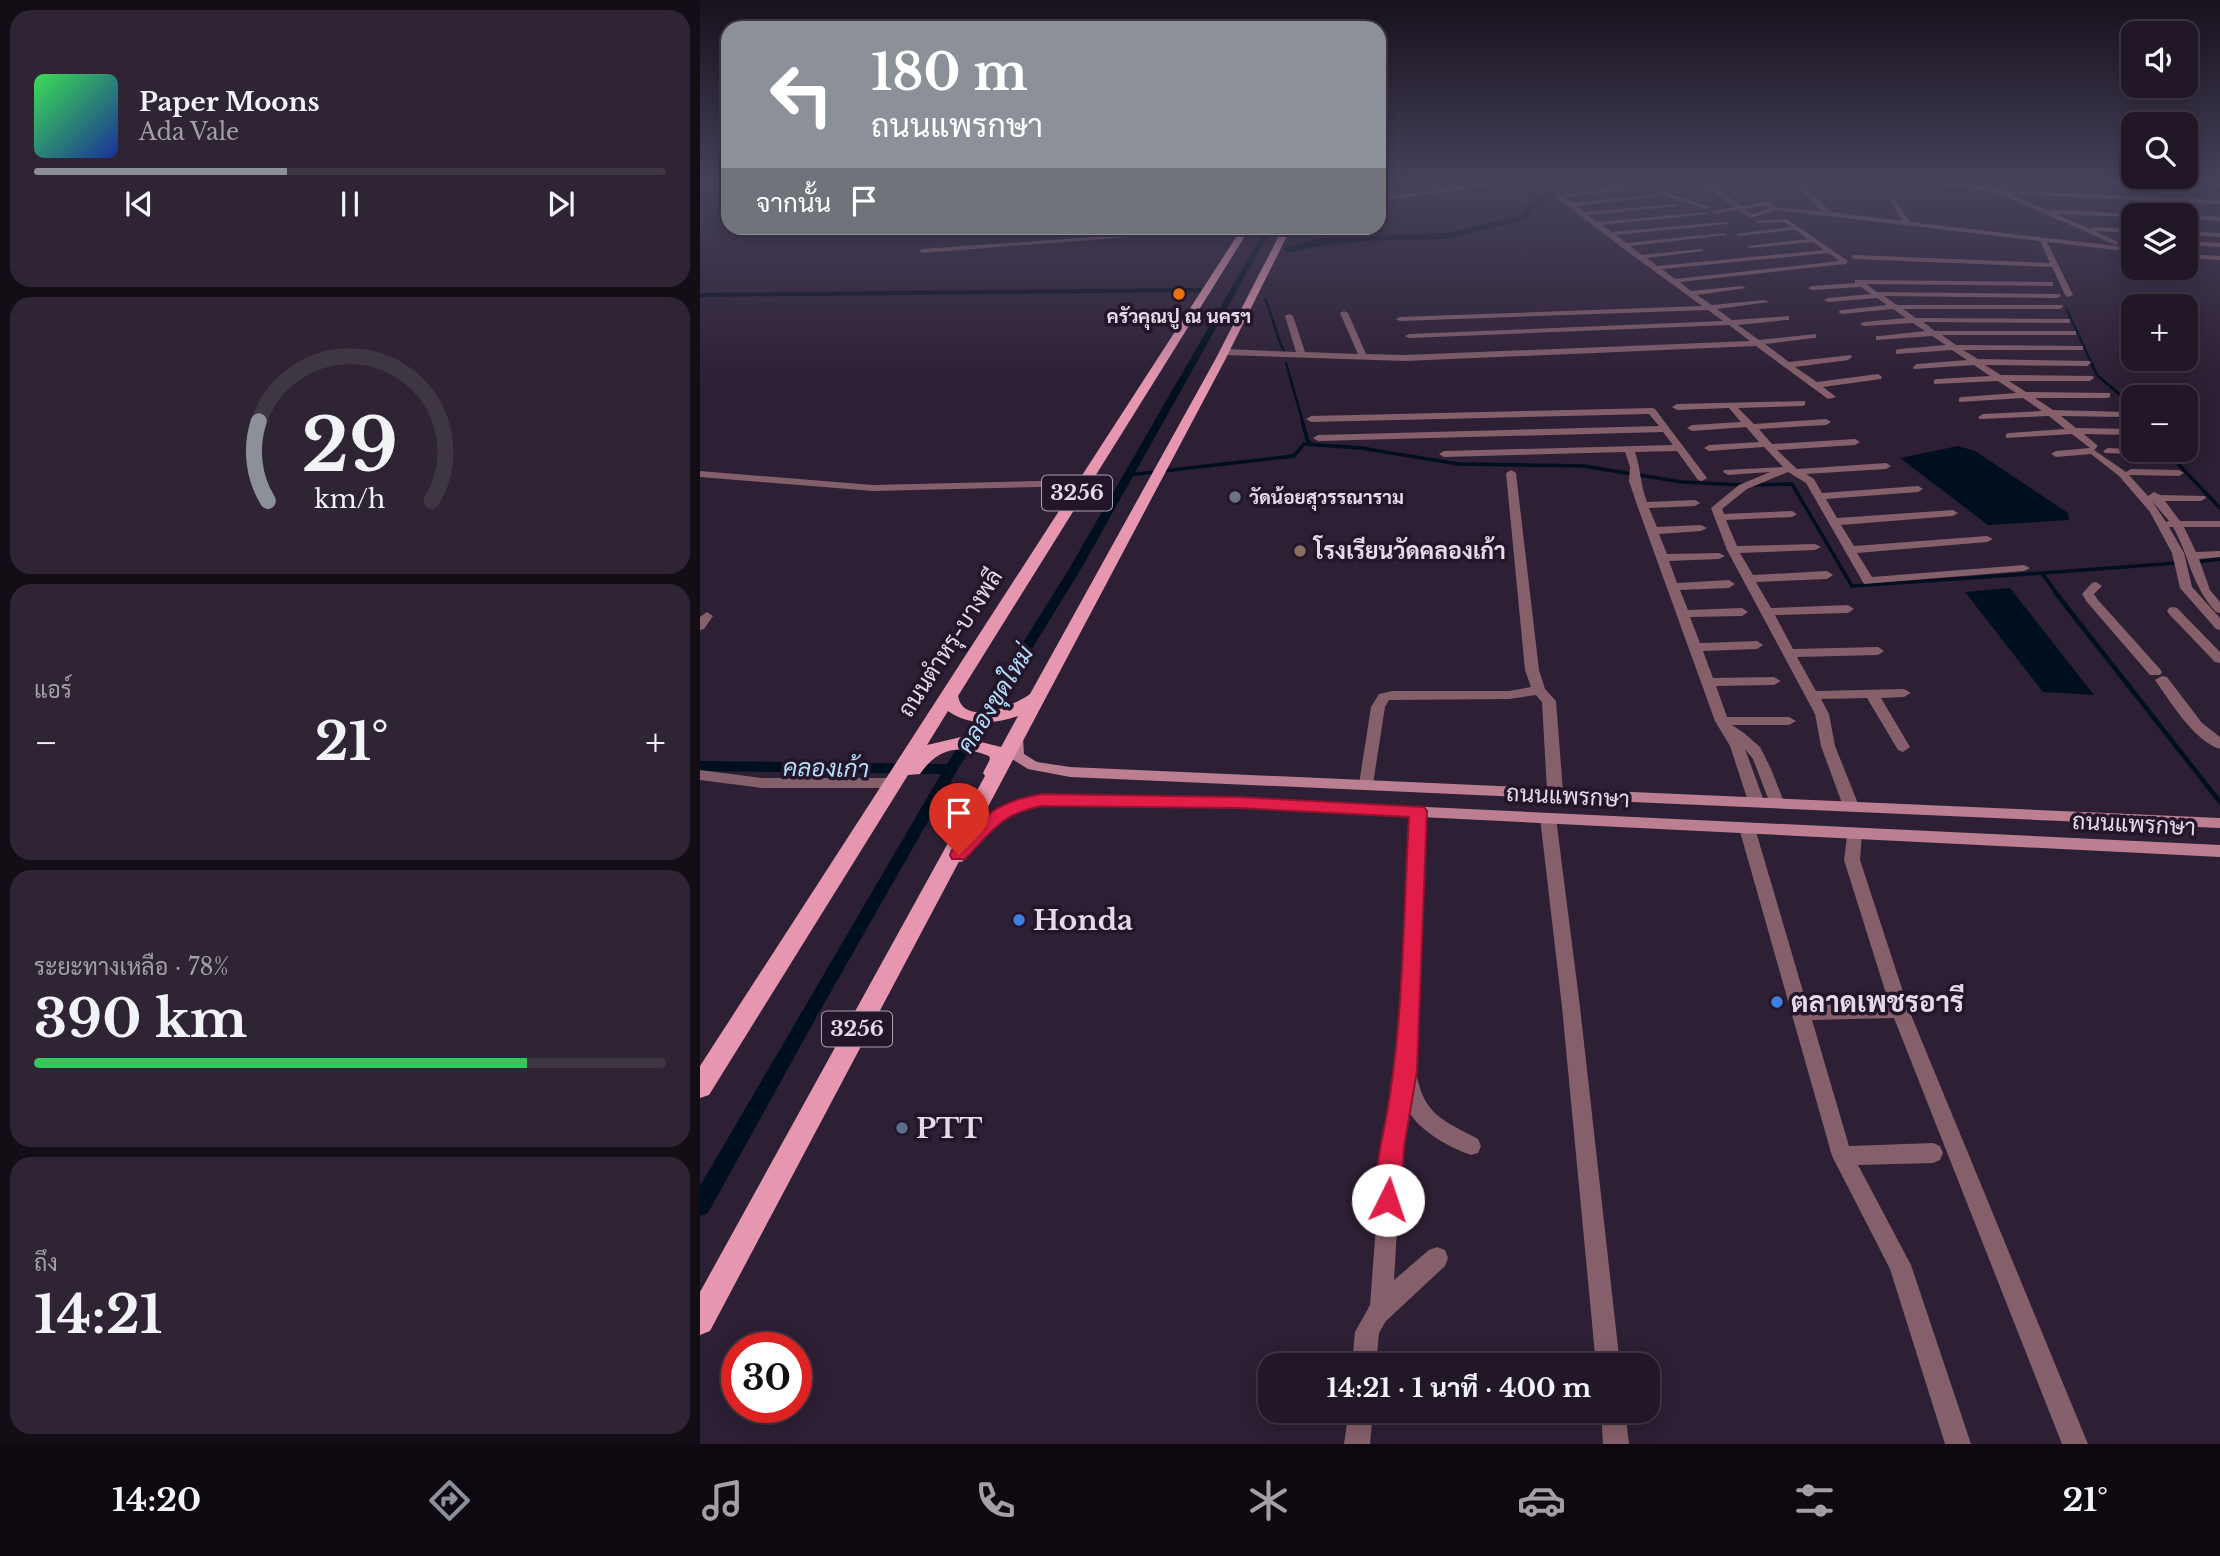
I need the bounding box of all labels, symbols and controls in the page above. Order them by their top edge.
map controls [2121,21,2198,462]
button: sound [2121,21,2198,98]
text: 180 m [871,42,1028,103]
icon: left [756,49,847,140]
text: Paper Moons [139,86,320,118]
text: ถนนแพรกษา [871,106,1043,146]
button: search [2121,112,2198,189]
text: Ada Vale [139,118,239,146]
icon: arrive [845,182,883,220]
icon: previous [120,185,158,223]
icon: pause [331,185,369,223]
icon: next [542,185,580,223]
text: จากนั้น [756,187,831,219]
button: layers [2121,203,2198,280]
marker: ครัวคุณปู ณ นครฯ [1171,286,1187,302]
button: + [2121,294,2198,371]
place label: ครัวคุณปู ณ นครฯ [1107,305,1251,331]
button: − [2121,385,2198,462]
text: 29 [302,401,398,492]
road number: 3256 [1042,476,1112,510]
text: km/h [315,484,385,515]
place label: วัดน้อยสุวรรณาราม [1249,486,1404,512]
marker: วัดน้อยสุวรรณาราม [1227,489,1243,505]
place label: โรงเรียนวัดคลองเก้า [1312,535,1506,565]
marker: โรงเรียนวัดคลองเก้า [1292,543,1308,559]
street label: ถนนตำหรุ-บางพลี [891,563,1010,723]
water label: คลองขุดใหม่ [950,639,1042,759]
text: แอร์ [34,676,72,704]
text: 21° [315,710,389,774]
text: − [34,719,58,766]
text: + [645,719,666,766]
water label: คลองเก้า [783,753,869,783]
street label: ถนนแพรกษา [1506,779,1630,813]
pin [929,783,989,855]
icon: arrive [940,794,978,832]
street label: ถนนแพรกษา [2072,807,2196,841]
place label: Honda [1033,903,1133,938]
marker: Honda [1011,912,1027,928]
text: ระยะทางเหลือ · 78% [34,953,229,981]
place label: ตลาดเพชรอารี [1791,984,1964,1020]
text: 390 km [34,987,247,1051]
marker: ตลาดเพชรอารี [1769,994,1785,1010]
road number: 3256 [822,1012,892,1046]
place label: PTT [916,1111,982,1146]
marker: PTT [894,1120,910,1136]
position arrow [1351,1163,1425,1237]
text: ถึง [34,1249,58,1277]
text: 14:21 [34,1283,163,1347]
speed limit sign: 30 [721,1332,812,1423]
text: 14:21 · 1 นาที · 400 m [1327,1372,1591,1404]
icon: directions [425,1476,474,1525]
icon: music [698,1476,747,1525]
icon: phone [971,1476,1020,1525]
icon: climate [1244,1476,1293,1525]
icon: car [1517,1476,1566,1525]
icon: filters [1790,1476,1839,1525]
text: 14:20 [112,1480,201,1520]
text: 21° [2062,1480,2108,1520]

